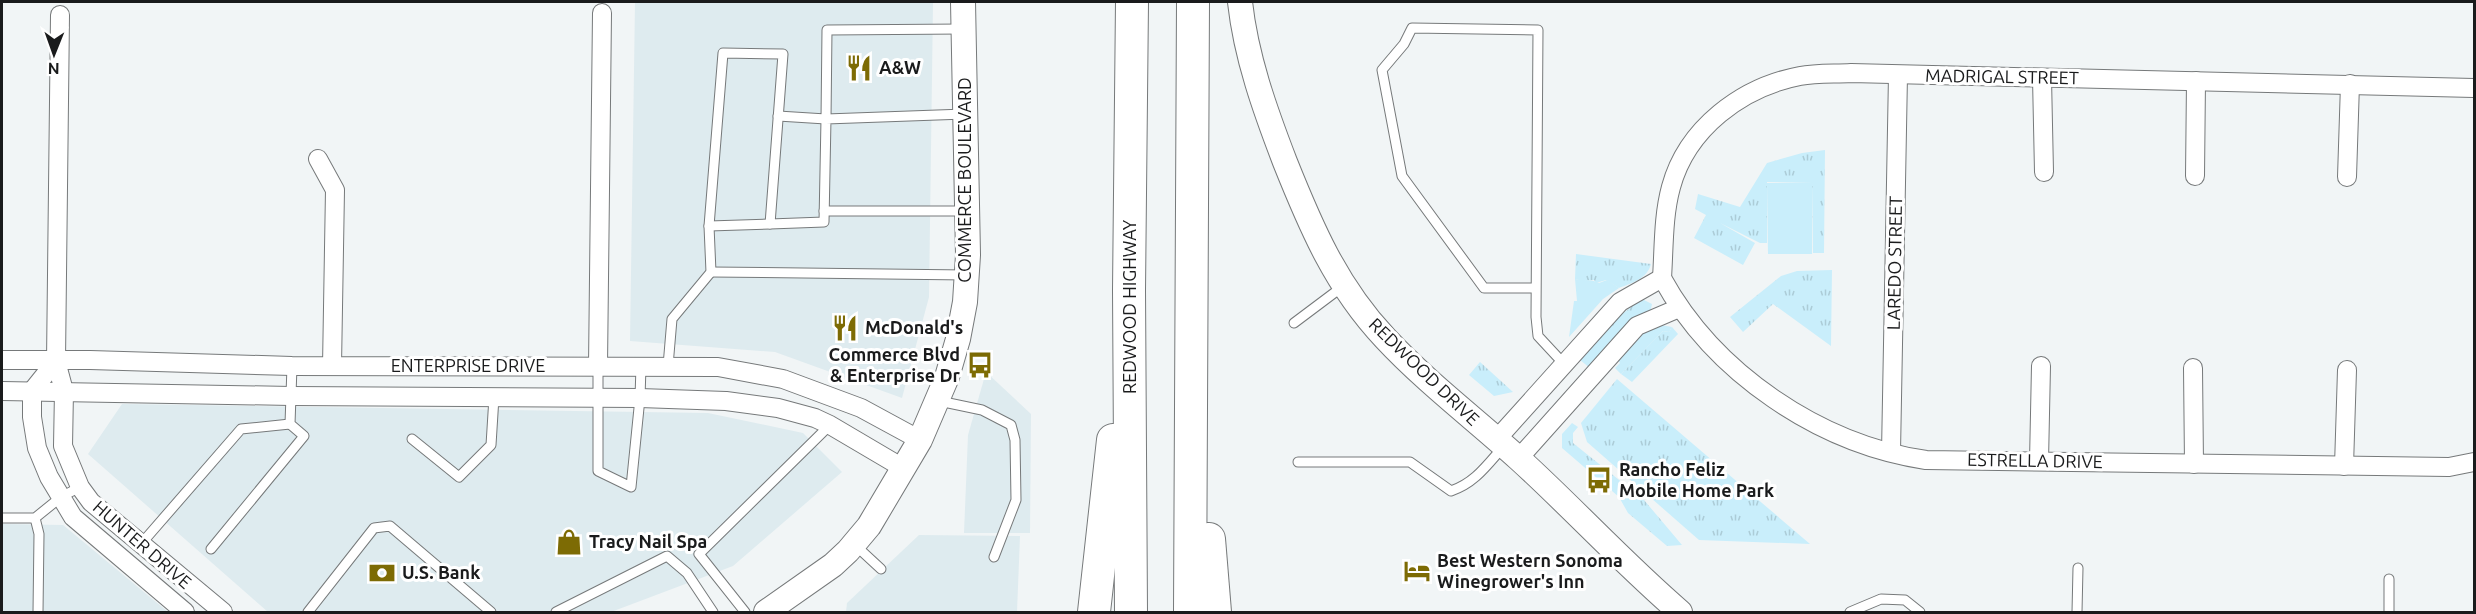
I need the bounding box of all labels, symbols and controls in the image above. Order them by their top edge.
north arrow [24,24,84,84]
restaurant icon: A&W [844,53,874,83]
place label: A&W [879,57,921,77]
text: N [48,60,60,78]
street label: MADRIGAL STREET [1925,65,2079,87]
street label: COMMERCE BOULEVARD [954,77,974,283]
street label: LAREDO STREET [1883,196,1905,330]
street label: REDWOOD HIGHWAY [1119,219,1139,394]
restaurant icon: McDonald's [830,313,860,343]
street label: REDWOOD DRIVE [1365,314,1484,429]
place label: McDonald's [865,317,963,337]
place label: Commerce Blvd & Enterprise Dr [829,344,961,385]
bus stop icon: Commerce Blvd & Enterprise Dr [965,350,995,380]
street label: ENTERPRISE DRIVE [391,355,545,375]
street label: ESTRELLA DRIVE [1967,449,2103,471]
place label: Rancho Feliz Mobile Home Park [1619,459,1774,500]
bus stop icon: Rancho Feliz Mobile Home Park [1584,465,1614,495]
street label: HUNTER DRIVE [90,496,196,592]
shop icon: Tracy Nail Spa [554,527,584,557]
place label: Tracy Nail Spa [589,531,707,551]
place label: Best Western Sonoma Winegrower's Inn [1437,550,1623,591]
hotel icon: Best Western Sonoma Winegrower's Inn [1402,556,1432,586]
bank icon: U.S. Bank [367,558,397,588]
place label: U.S. Bank [402,562,480,582]

